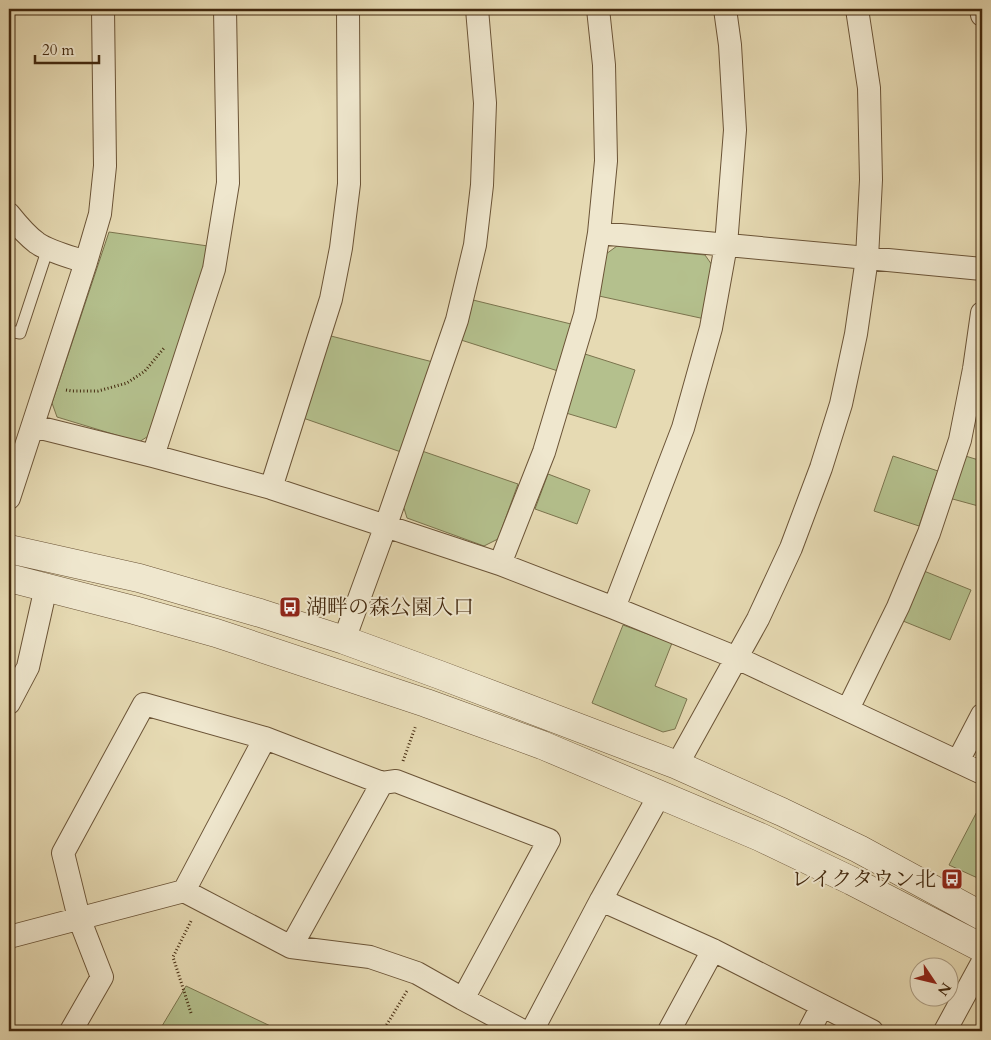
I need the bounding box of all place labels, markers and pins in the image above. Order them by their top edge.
place label: 湖畔の森公園入口 [306,593,474,622]
bus stop icon: 湖畔の森公園入口 [278,595,302,619]
place label: レイクタウン北 [791,865,936,894]
bus stop icon: レイクタウン北 [940,867,964,891]

